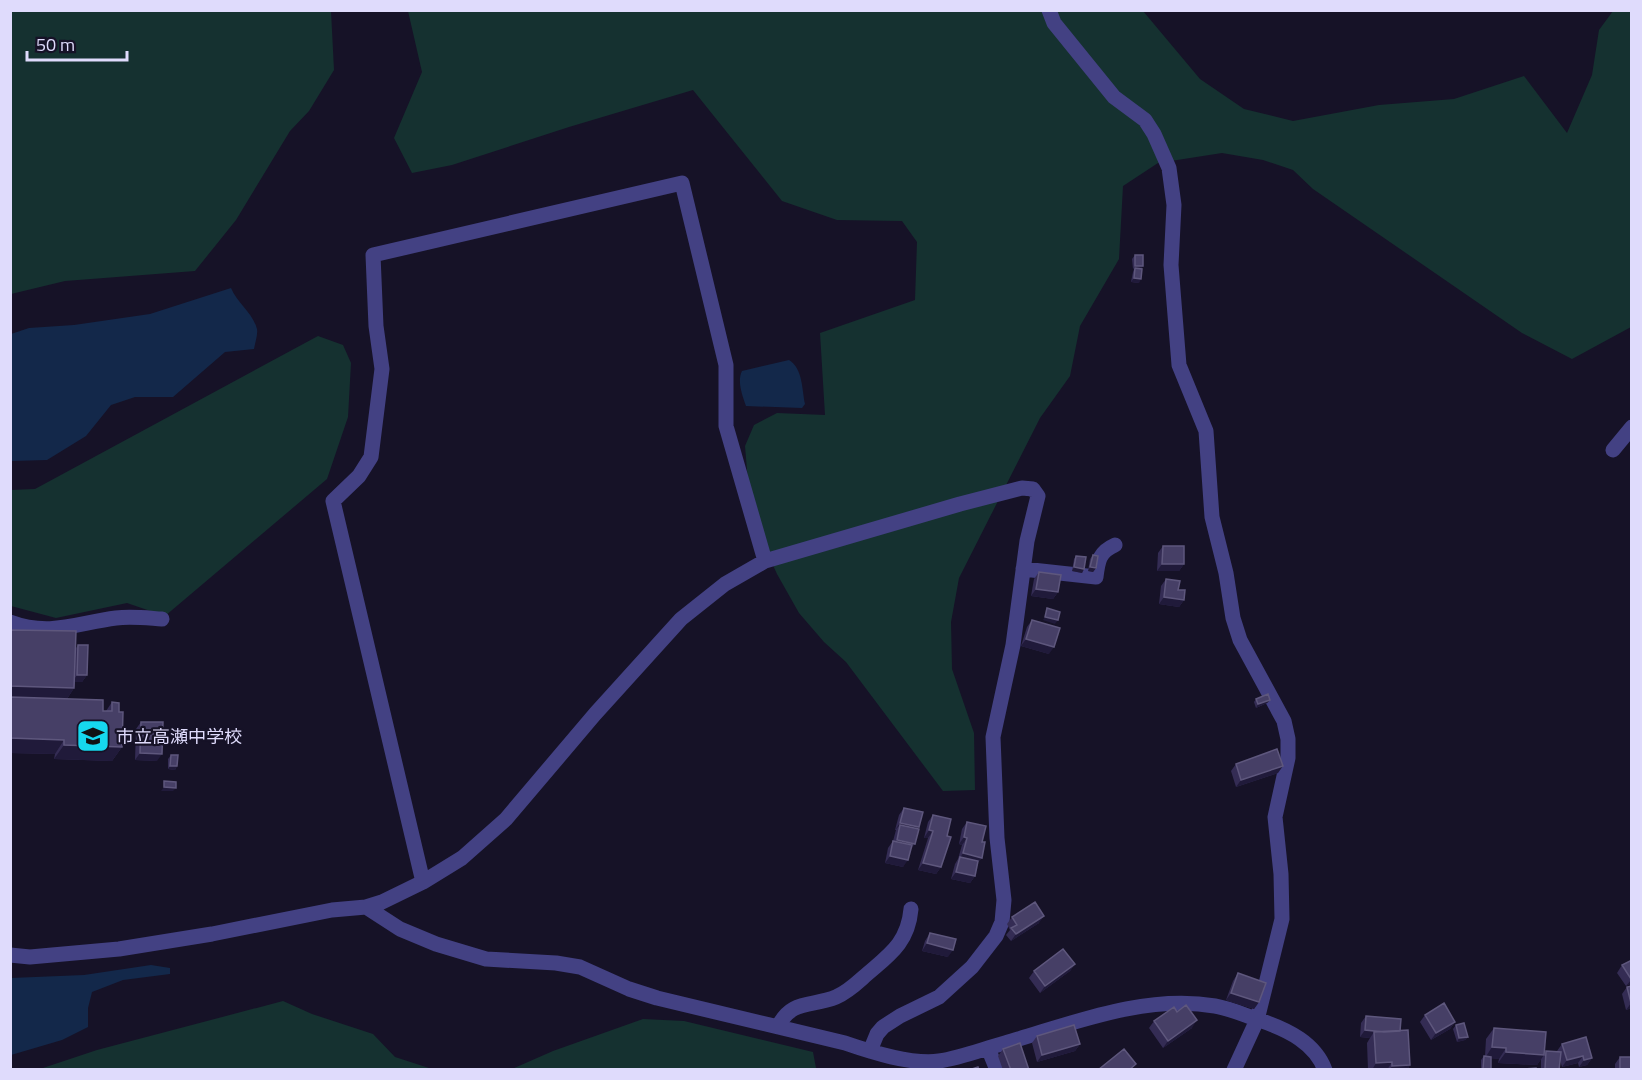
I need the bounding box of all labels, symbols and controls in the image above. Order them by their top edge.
scale bar [27,24,128,62]
text: 50 m [36,31,75,58]
school or university icon: 市立高瀬中学校 [75,718,111,754]
place label: 市立高瀬中学校 [116,723,242,750]

